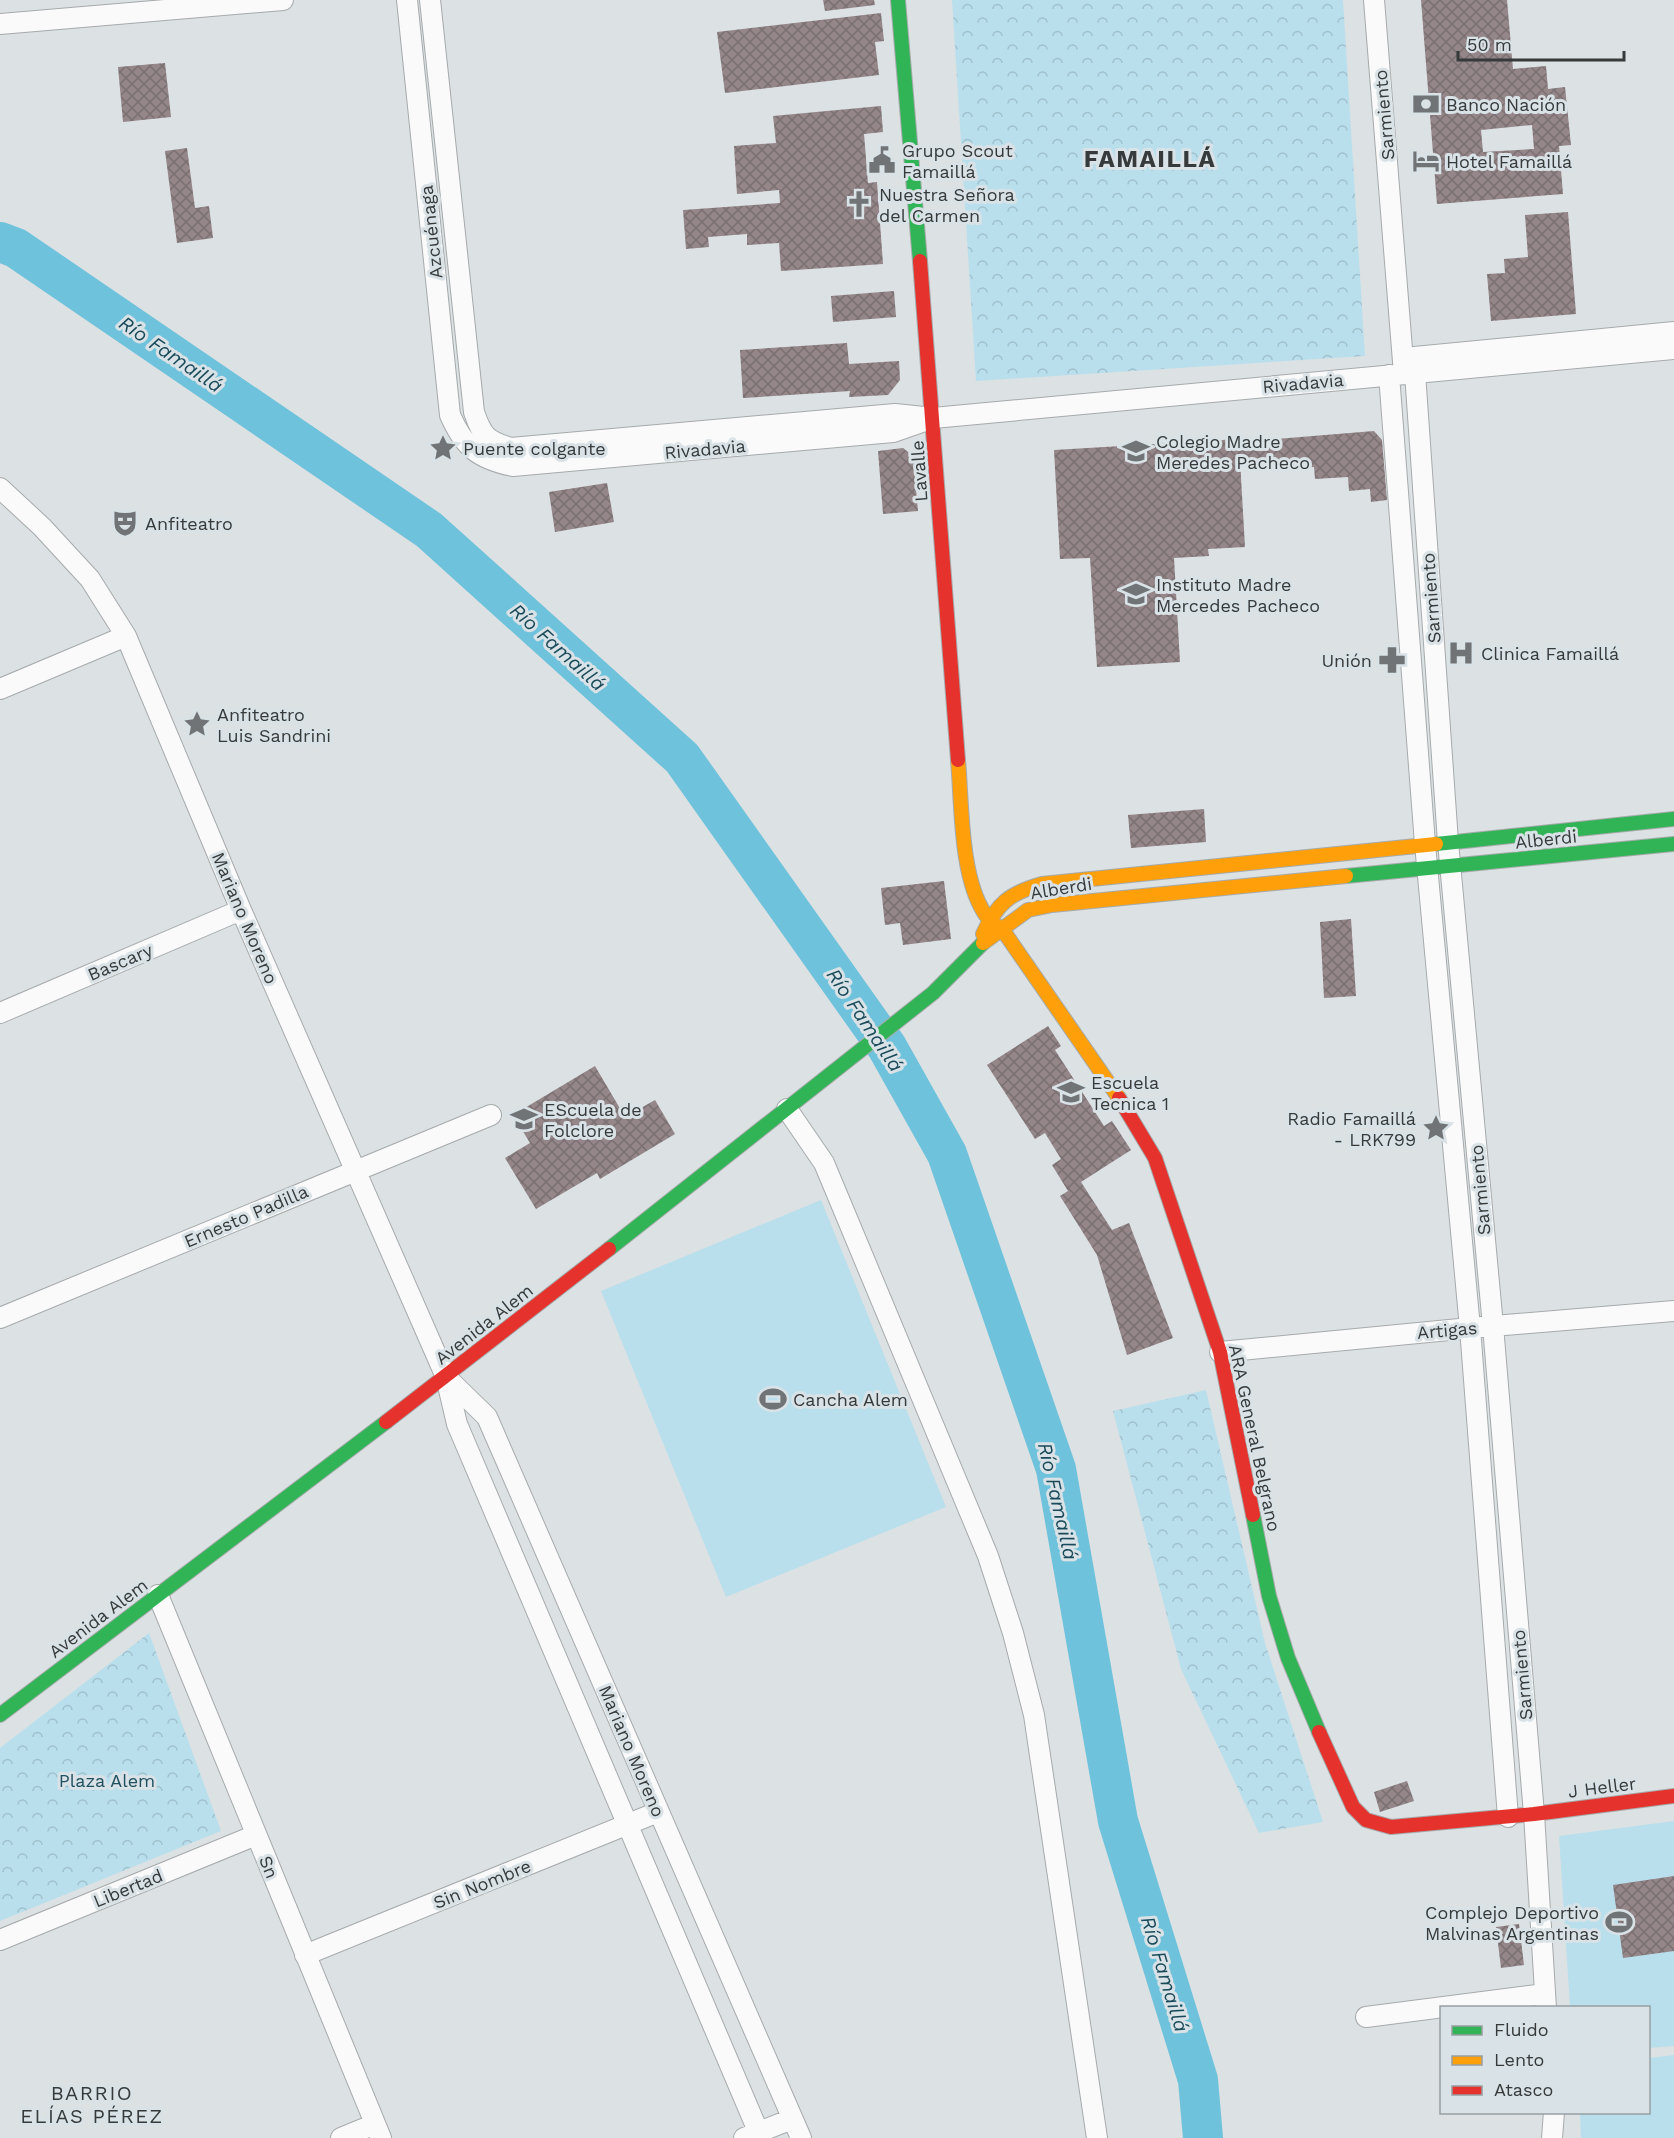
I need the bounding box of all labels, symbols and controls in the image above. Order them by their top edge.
scale bar [1458,24,1624,62]
text: 50 m [1467,34,1512,55]
street label: Sarmiento [1370,69,1398,161]
bank icon: Banco Nación [1411,89,1441,119]
place label: Banco Nación [1446,94,1566,115]
place label: Grupo Scout Famaillá [902,140,1013,182]
public building icon: Grupo Scout Famaillá [867,145,897,175]
district label: FAMAILLÁ [1084,145,1216,173]
hotel icon: Hotel Famaillá [1411,146,1441,176]
place label: Hotel Famaillá [1446,151,1572,172]
street label: Azcuénaga [416,184,446,280]
place label: Nuestra Señora del Carmen [879,184,1015,226]
church icon: Nuestra Señora del Carmen [844,189,874,219]
water label: Río Famaillá [115,311,227,397]
street label: Rivadavia [1261,369,1345,397]
place label: Colegio Madre Meredes Pacheco [1156,431,1310,473]
place icon: Puente colgante [428,433,458,463]
street label: Rivadavia [663,435,747,463]
school or university icon: Colegio Madre Meredes Pacheco [1121,436,1151,466]
place label: Puente colgante [463,438,606,459]
street label: Lavalle [906,440,932,502]
theatre icon: Anfiteatro [110,508,140,538]
place label: Anfiteatro [145,513,233,534]
street label: Sarmiento [1417,552,1445,644]
place label: Instituto Madre Mercedes Pacheco [1156,574,1320,616]
school or university icon: Instituto Madre Mercedes Pacheco [1121,579,1151,609]
water label: Río Famaillá [505,598,611,696]
hospital icon: Clinica Famaillá [1446,638,1476,668]
place label: Clinica Famaillá [1481,643,1619,664]
pharmacy icon: Unión [1377,645,1407,675]
place label: Unión [1321,650,1372,671]
place label: Anfiteatro Luis Sandrini [217,704,331,746]
place icon: Anfiteatro Luis Sandrini [182,709,212,739]
street label: Alberdi [1514,825,1578,853]
street label: Mariano Moreno [208,849,282,987]
street label: Alberdi [1029,873,1093,903]
street label: Bascary [84,939,156,985]
water label: Río Famaillá [822,964,908,1076]
place label: Escuela Tecnica 1 [1091,1072,1169,1114]
school or university icon: Escuela Tecnica 1 [1056,1077,1086,1107]
place label: EScuela de Folclore [544,1099,642,1141]
school or university icon: EScuela de Folclore [509,1104,539,1134]
place label: Radio Famaillá - LRK799 [1287,1108,1416,1150]
place icon: Radio Famaillá - LRK799 [1421,1113,1451,1143]
street label: Sarmiento [1466,1144,1494,1236]
street label: Ernesto Padilla [181,1180,311,1252]
street label: Avenida Alem [431,1279,537,1369]
street label: Artigas [1416,1317,1478,1343]
street label: ARA General Belgrano [1225,1342,1285,1534]
sports icon: Cancha Alem [758,1384,788,1414]
place label: Cancha Alem [793,1389,908,1410]
water label: Río Famaillá [1033,1440,1083,1562]
street label: Avenida Alem [44,1574,152,1662]
street label: Sarmiento [1508,1629,1536,1721]
street label: Mariano Moreno [595,1682,669,1820]
park label: Plaza Alem [59,1770,155,1791]
street label: J Heller [1567,1772,1637,1802]
street label: Sn [255,1853,283,1881]
street label: Sin Nombre [430,1855,534,1913]
street label: Libertad [90,1865,166,1911]
place label: Complejo Deportivo Malvinas Argentinas [1425,1902,1599,1944]
sports icon: Complejo Deportivo Malvinas Argentinas [1604,1907,1634,1937]
water label: Río Famaillá [1136,1913,1194,2035]
legend [1440,2006,1650,2114]
text: Fluido [1494,2019,1548,2040]
text: Lento [1494,2049,1544,2070]
text: Atasco [1494,2079,1553,2100]
district label: BARRIO ELÍAS PÉREZ [20,2081,164,2128]

